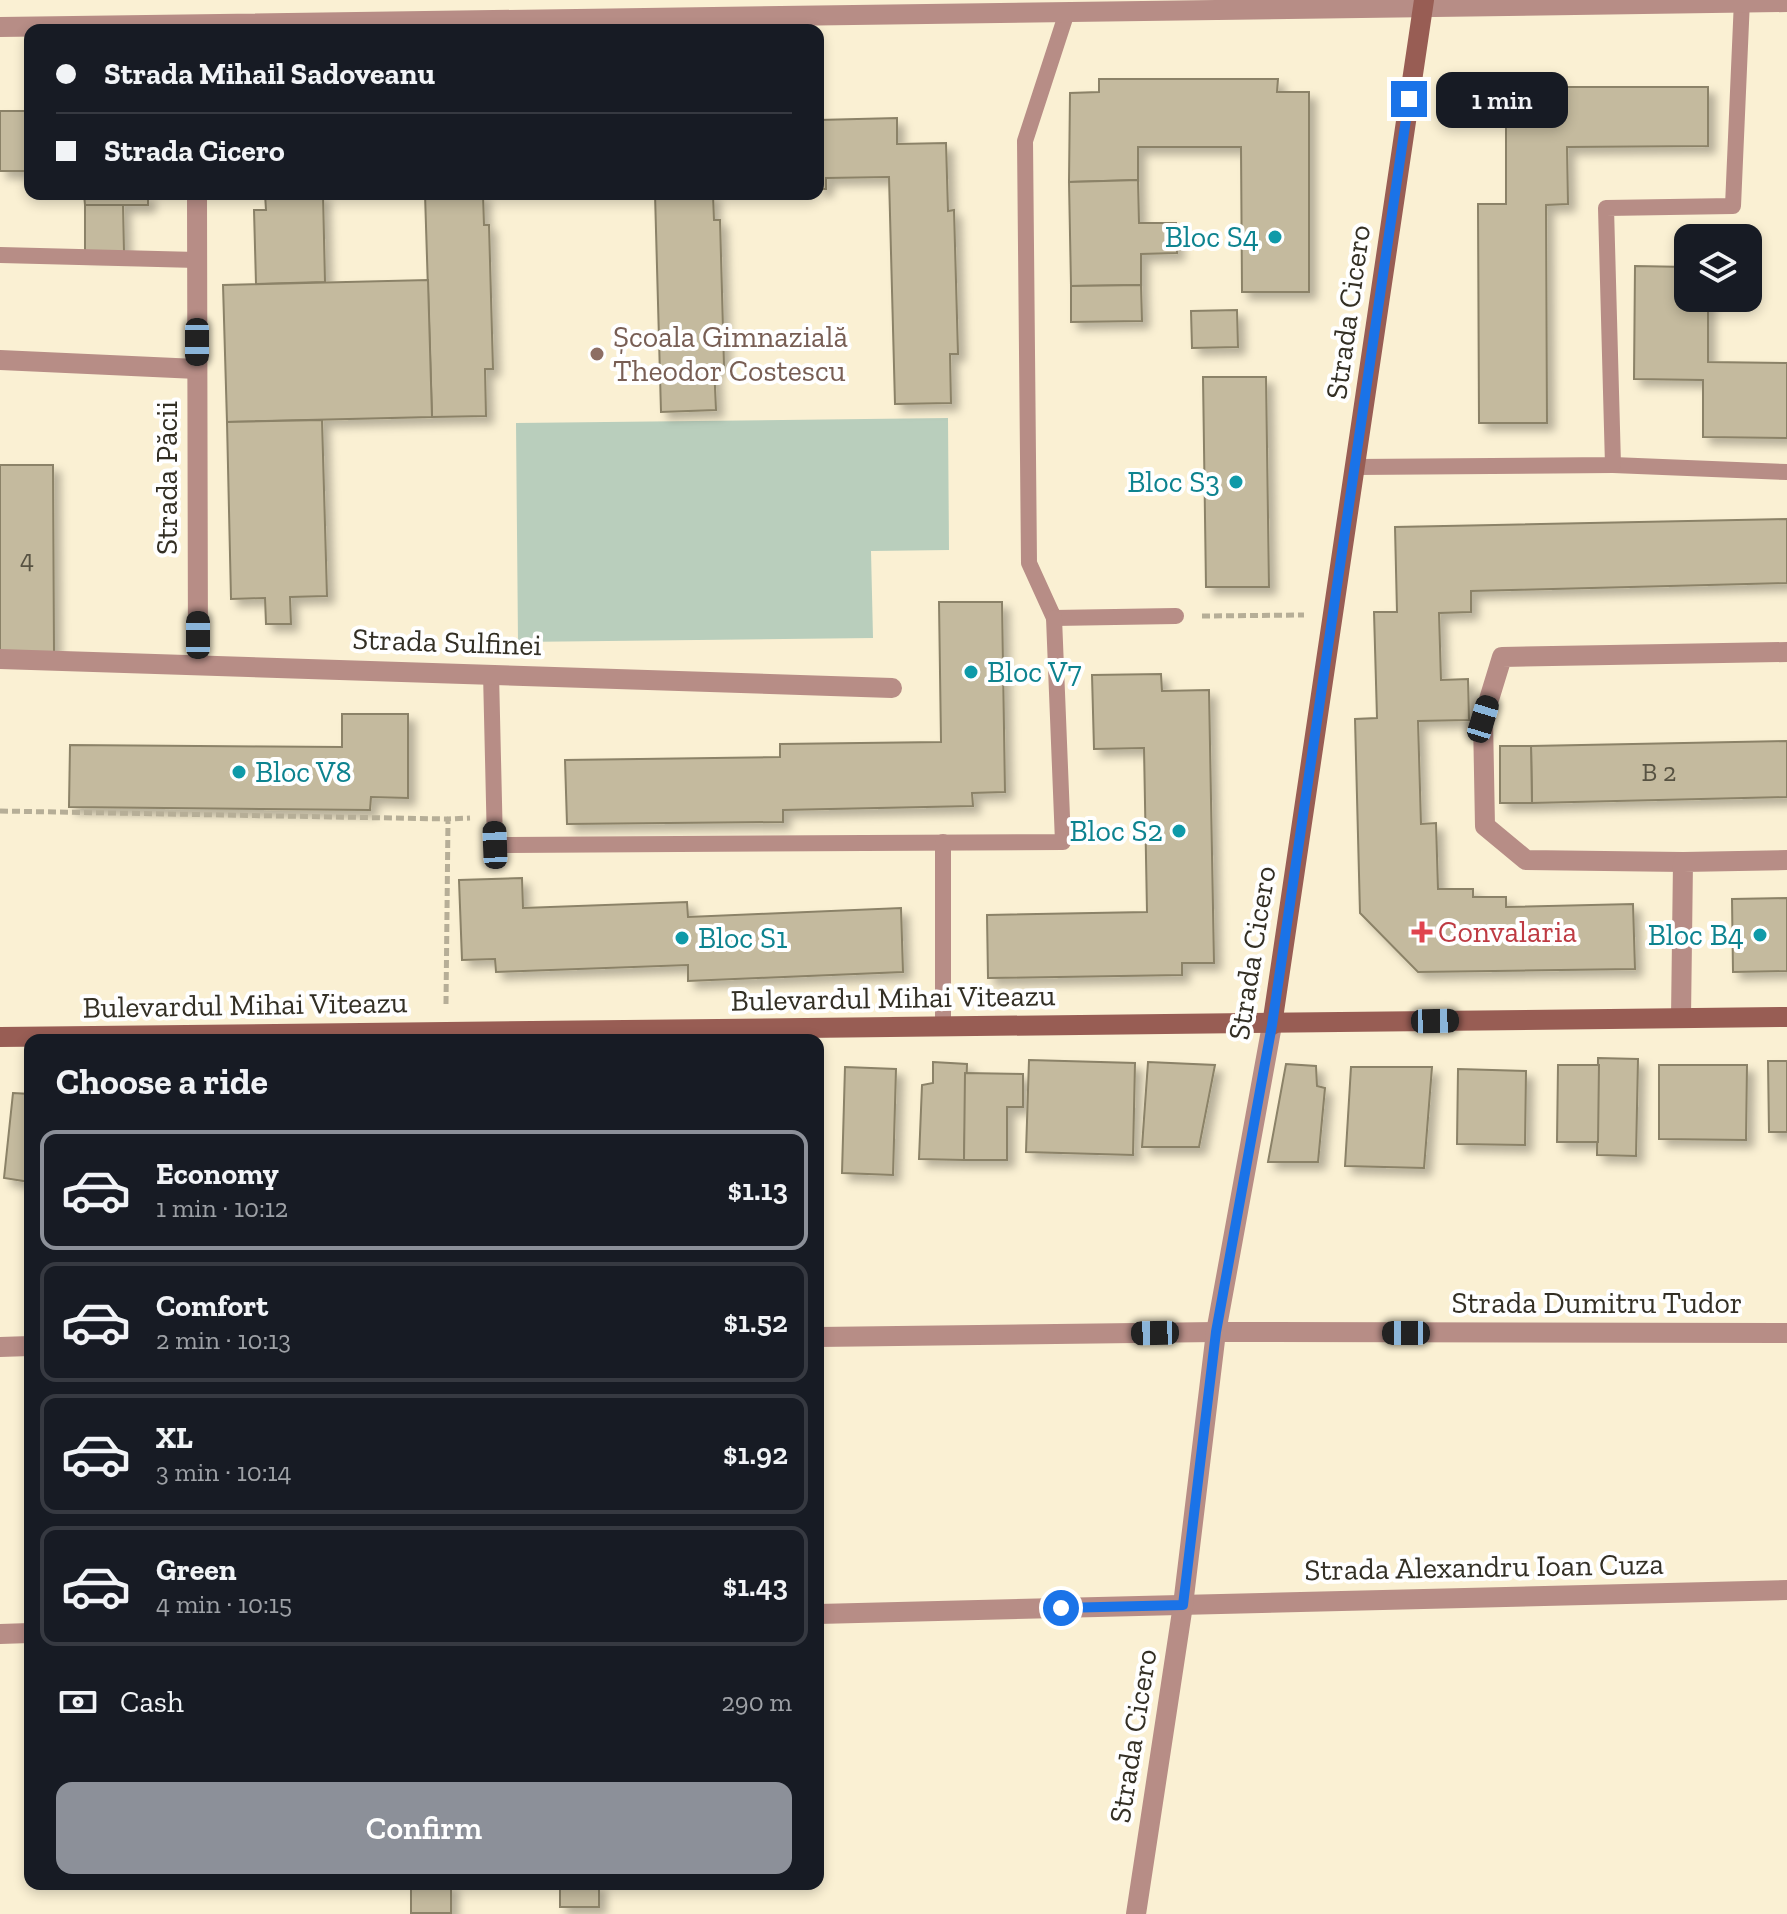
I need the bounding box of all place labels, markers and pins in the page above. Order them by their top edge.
place label: Bloc S4 [1165,219,1259,255]
marker: Bloc S4 [1266,228,1284,246]
place label: Școala Gimnazială Theodor Costescu [613,319,848,389]
marker: Școala Gimnazială Theodor Costescu [588,345,606,363]
place label: Bloc S3 [1127,464,1220,500]
marker: Bloc S3 [1227,473,1245,491]
place label: Bloc V7 [987,654,1082,690]
marker: Bloc V7 [962,663,980,681]
place label: Bloc V8 [255,754,352,790]
marker: Bloc V8 [230,763,248,781]
place label: Bloc S2 [1070,813,1163,849]
marker: Bloc S2 [1170,822,1188,840]
place label: Convalaria [1438,914,1577,950]
place label: Bloc B4 [1648,917,1744,953]
place label: Bloc S1 [698,920,788,956]
marker: Convalaria [1413,923,1431,941]
marker: Bloc B4 [1751,926,1769,944]
marker: Bloc S1 [673,929,691,947]

